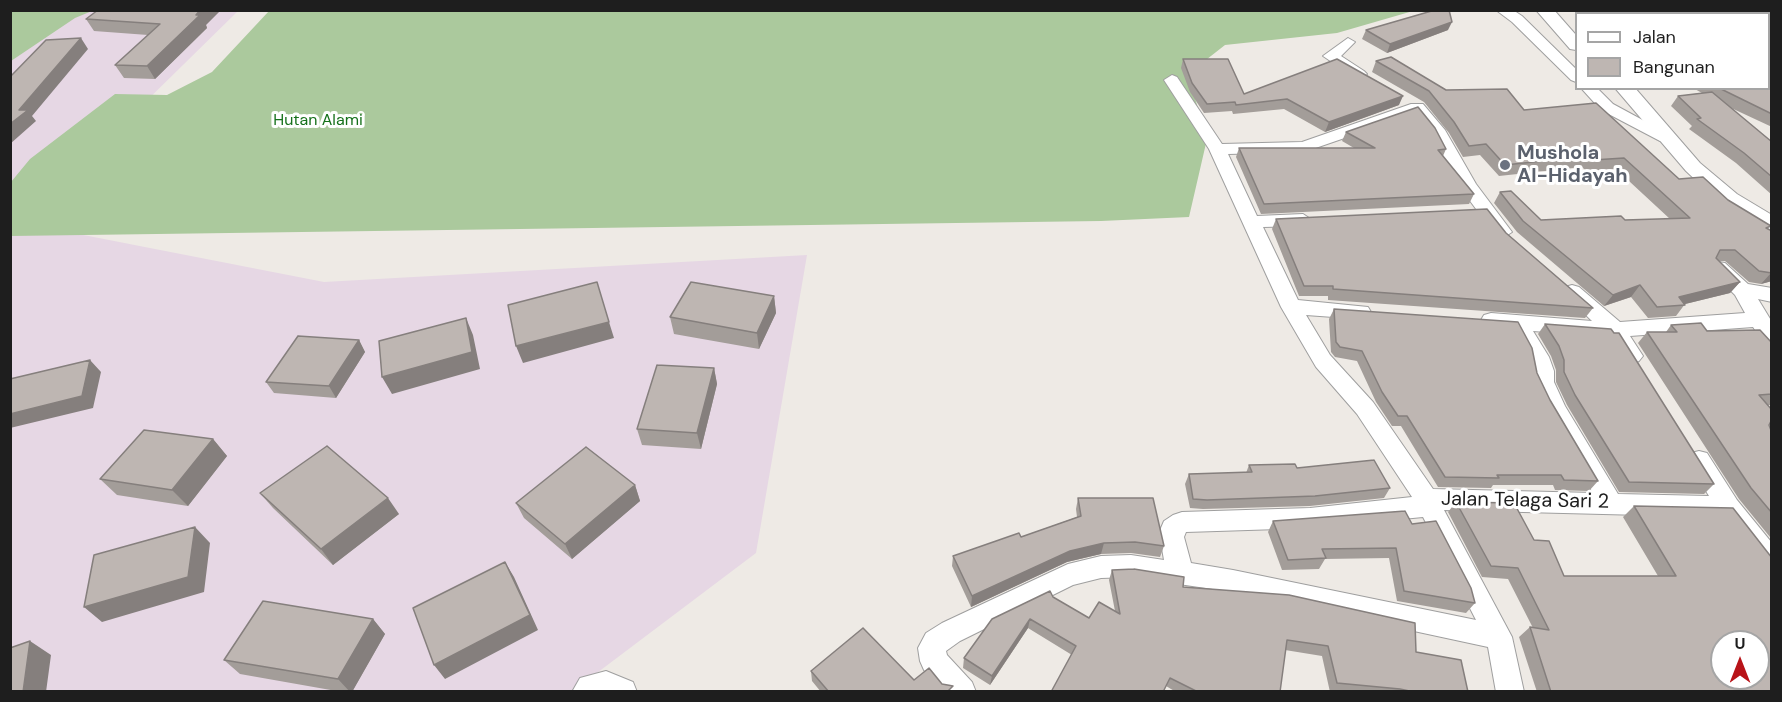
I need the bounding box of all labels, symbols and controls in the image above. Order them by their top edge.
legend [1575,12,1770,90]
text: Jalan [1633,25,1676,49]
text: Bangunan [1633,55,1715,79]
park label: Hutan Alami [273,111,363,131]
place label: Mushola Al-Hidayah [1517,142,1628,189]
marker: Mushola Al-Hidayah [1498,158,1512,172]
street label: Jalan Telaga Sari 2 [1441,488,1609,514]
north arrow [1710,630,1770,690]
text: U [1735,633,1745,654]

